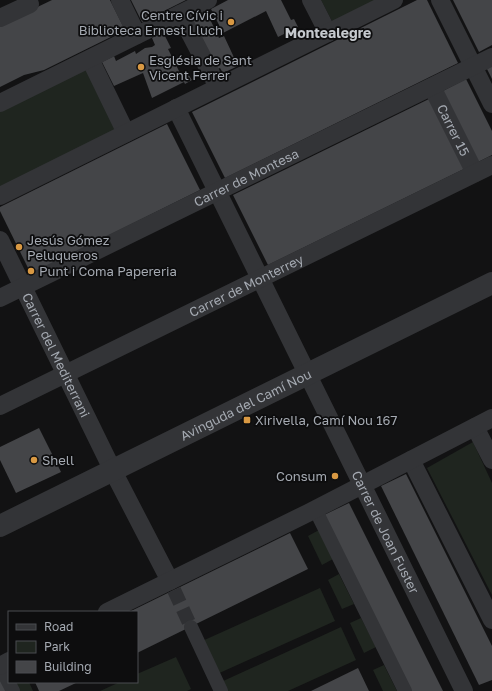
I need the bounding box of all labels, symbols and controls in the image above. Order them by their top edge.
place label: Centre Cívic i Biblioteca Ernest Lluch [79,7,223,38]
marker: Centre Cívic i Biblioteca Ernest Lluch [226,17,236,27]
district label: Montealegre [285,24,371,41]
place label: Església de Sant Vicent Ferrer [149,52,252,83]
marker: Església de Sant Vicent Ferrer [136,62,146,72]
street label: Carrer 15 [434,101,473,159]
street label: Carrer de Montesa [191,145,301,210]
place label: Jesús Gómez Peluqueros [27,232,110,263]
marker: Jesús Gómez Peluqueros [14,242,24,252]
street label: Carrer de Monterrey [186,250,306,320]
place label: Punt i Coma Papereria [39,263,177,279]
marker: Punt i Coma Papereria [26,266,36,276]
street label: Carrer del Mediterrani [19,290,94,420]
street label: Avinguda del Camí Nou [177,366,314,444]
place label: Xirivella, Camí Nou 167 [255,412,397,428]
marker: Xirivella, Camí Nou 167 [242,415,252,425]
place label: Shell [42,452,74,468]
marker: Shell [29,455,39,465]
place label: Consum [276,468,327,484]
street label: Carrer de Joan Fuster [348,468,423,596]
marker: Consum [330,471,340,481]
legend [8,611,138,683]
text: Road [44,619,73,634]
text: Park [44,639,70,654]
text: Building [44,659,92,674]

